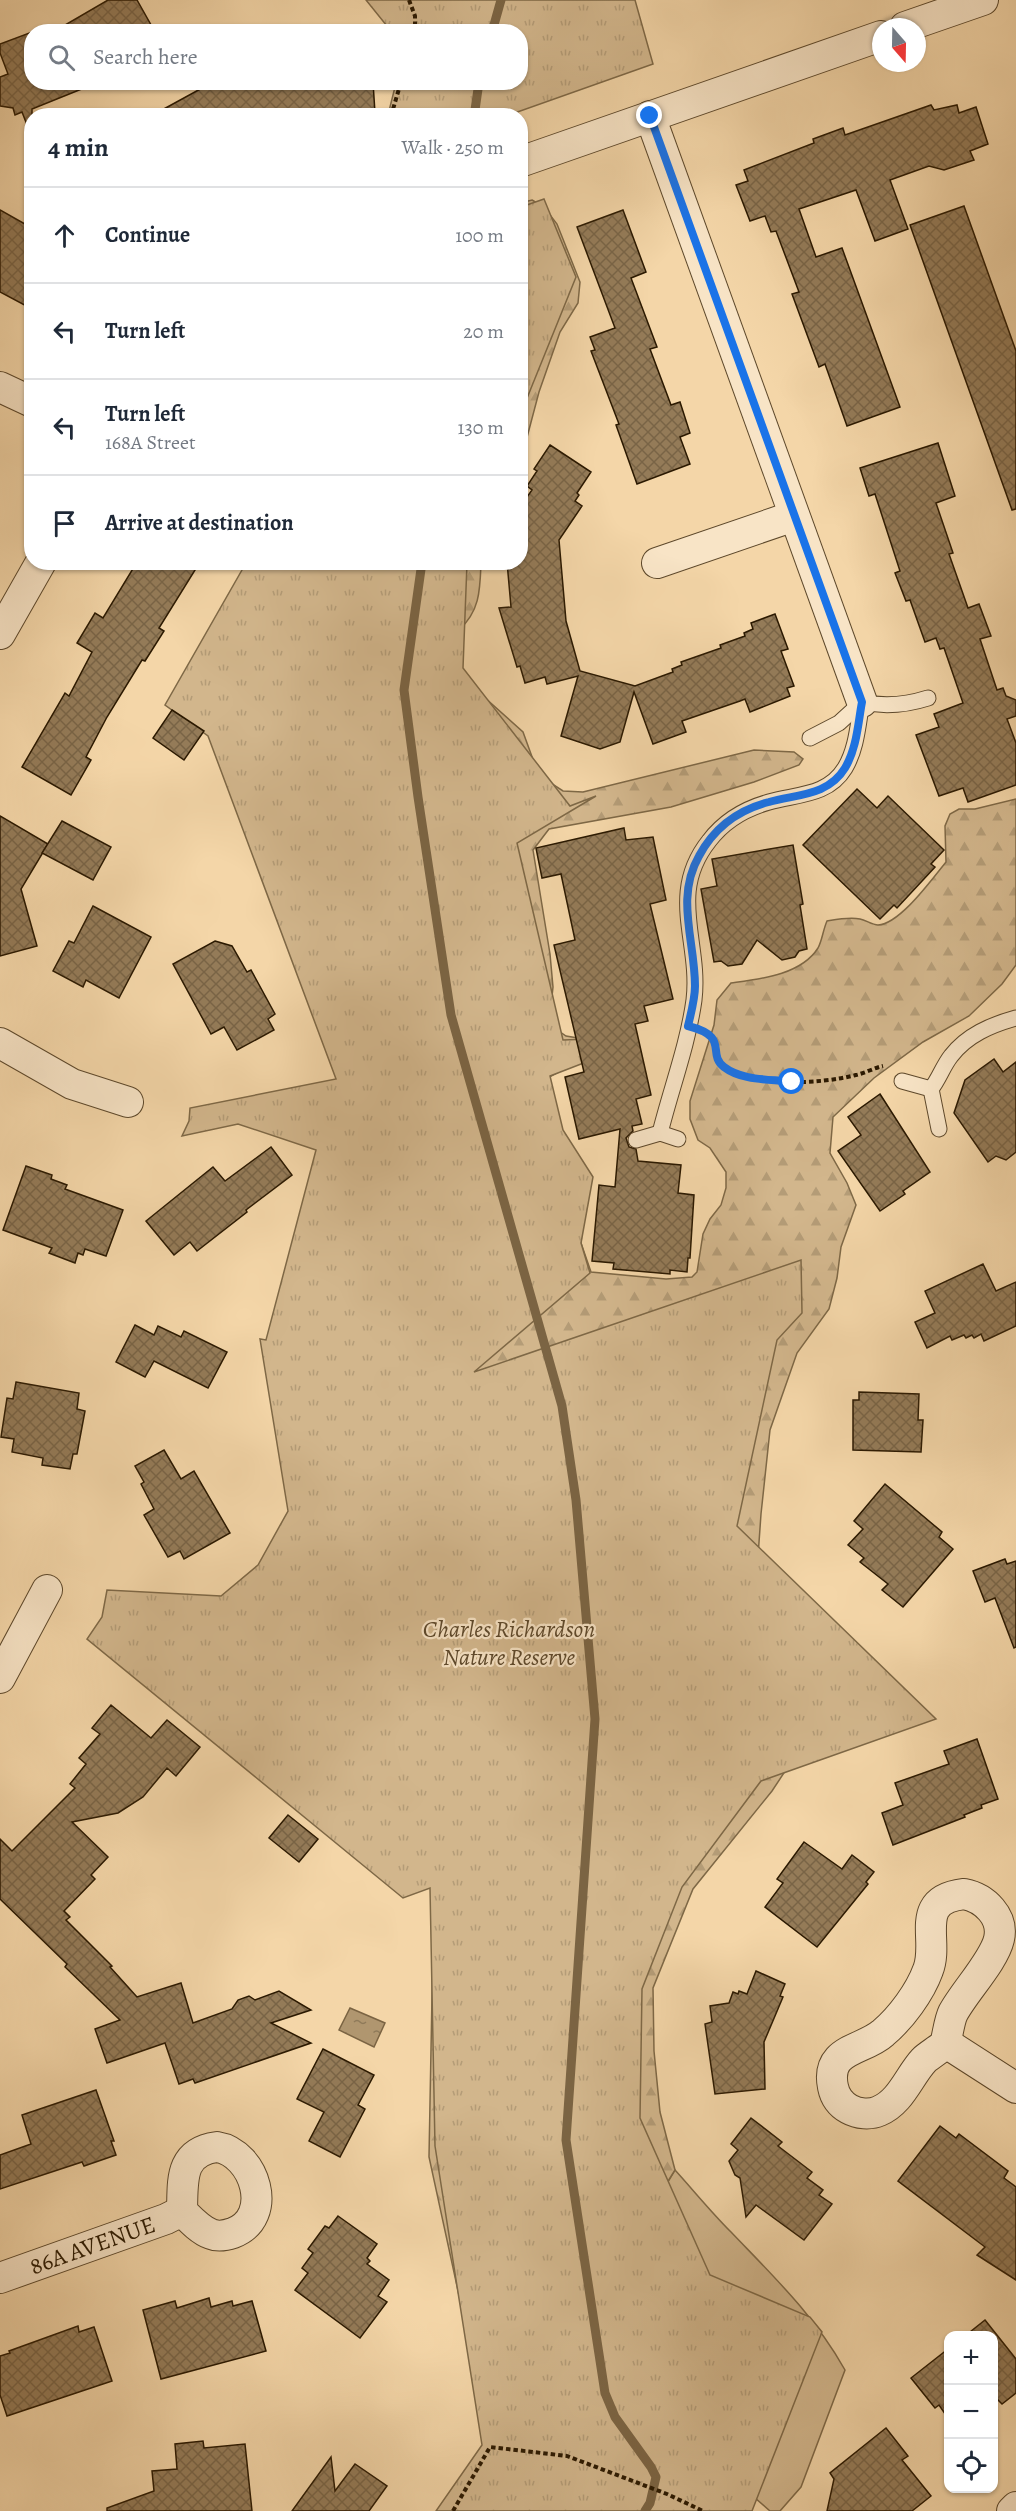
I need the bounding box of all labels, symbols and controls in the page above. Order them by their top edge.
north arrow [872,18,926,72]
search box [24,24,528,90]
icon: search [45,41,78,74]
text: Search here [93,42,198,72]
route end [636,102,662,128]
text: 4 min [48,130,109,165]
text: Walk · 250 m [402,134,504,161]
icon: ahead [48,219,81,252]
text: Continue [105,220,190,250]
text: 100 m [455,222,504,249]
icon: left [48,315,81,348]
text: Turn left [105,316,185,346]
text: 20 m [463,318,504,345]
text: Turn left [105,399,185,429]
icon: left [48,411,81,444]
text: 130 m [458,414,504,441]
text: 168A Street [105,429,196,456]
icon: arrive [48,507,81,540]
text: Arrive at destination [105,508,294,538]
route start [778,1068,804,1094]
park label: Charles Richardson Nature Reserve [423,1613,595,1673]
street label: 86A AVENUE [25,2208,160,2282]
map controls [944,2331,998,2493]
button: + [944,2331,998,2385]
button: − [944,2385,998,2439]
button: locate [944,2439,998,2493]

